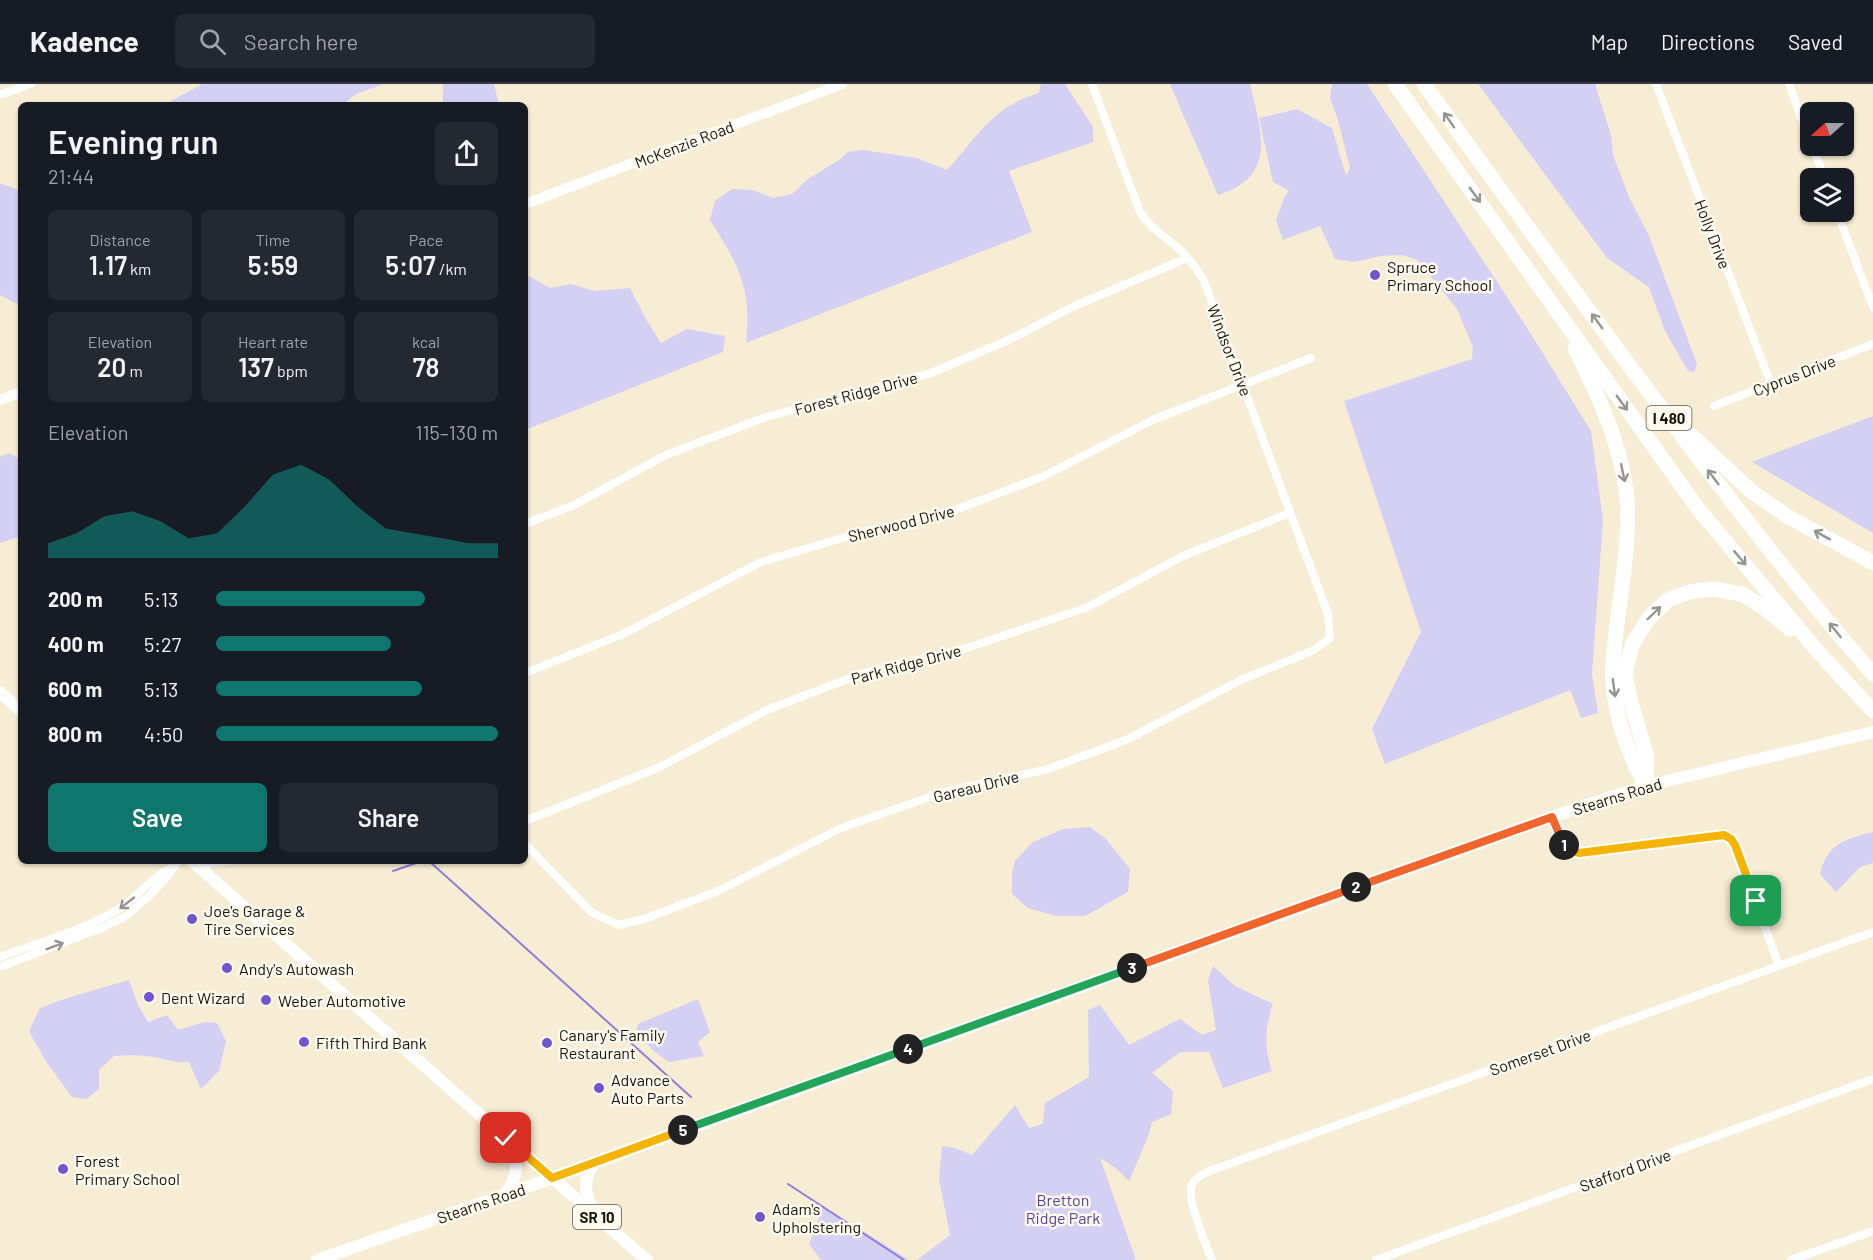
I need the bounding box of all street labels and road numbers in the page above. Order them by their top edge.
street label: McKenzie Road [632,116,736,172]
street label: Holly Drive [1691,197,1735,271]
street label: Windsor Drive [1204,302,1256,398]
street label: Cyprus Drive [1750,351,1838,399]
street label: Forest Ridge Drive [792,367,920,419]
road number: I 480 [1646,406,1692,430]
street label: Sherwood Drive [846,501,956,545]
street label: Park Ridge Drive [849,640,963,688]
street label: Gareau Drive [931,766,1021,806]
street label: Stearns Road [1570,773,1664,819]
street label: Somerset Drive [1487,1025,1593,1079]
street label: Stafford Drive [1577,1145,1673,1195]
street label: Stearns Road [434,1179,528,1227]
road number: SR 10 [573,1205,621,1229]

